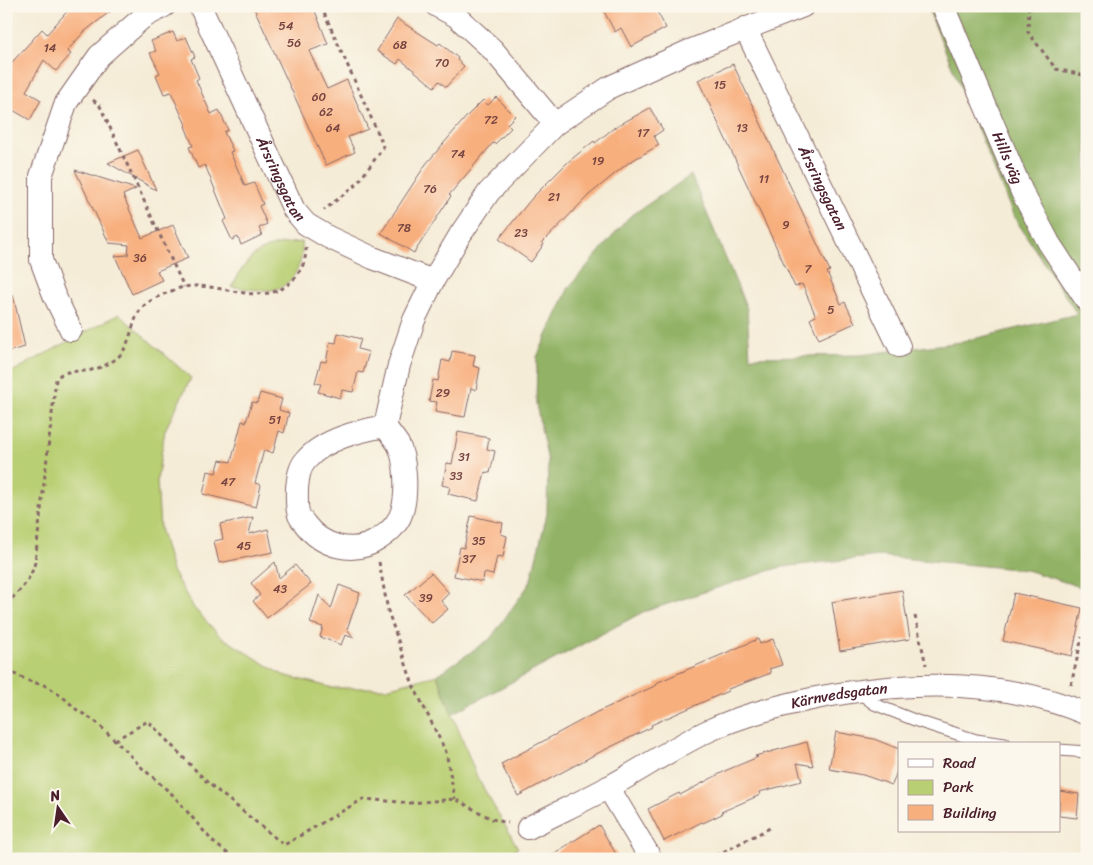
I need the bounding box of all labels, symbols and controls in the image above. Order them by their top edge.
house number: 54 [279,15,294,37]
house number: 56 [287,32,301,54]
house number: 68 [393,34,407,56]
house number: 14 [44,37,57,59]
house number: 70 [435,52,450,74]
house number: 15 [714,74,726,96]
house number: 60 [312,86,327,108]
house number: 62 [319,101,333,123]
house number: 72 [484,109,498,131]
house number: 64 [326,117,341,139]
house number: 13 [736,117,748,139]
house number: 17 [637,122,650,144]
street label: Hills väg [985,127,1030,189]
street label: Årsringsgatan [248,131,312,228]
street label: Årsringsgatan [790,140,854,235]
house number: 74 [451,143,466,165]
house number: 19 [592,150,604,172]
house number: 11 [759,168,769,190]
house number: 76 [423,178,437,200]
house number: 21 [548,186,560,208]
house number: 9 [782,214,790,236]
house number: 78 [397,217,411,239]
house number: 23 [514,222,528,244]
house number: 36 [133,247,147,269]
house number: 7 [805,258,813,280]
house number: 5 [827,299,835,321]
house number: 29 [436,382,450,404]
house number: 51 [269,409,281,431]
house number: 31 [458,446,470,468]
house number: 33 [449,465,463,487]
house number: 47 [221,471,236,493]
house number: 35 [472,530,486,552]
house number: 45 [237,535,251,557]
house number: 37 [462,548,477,570]
house number: 43 [273,578,287,600]
house number: 39 [419,587,433,609]
street label: Kärnvedsgatan [788,675,889,716]
legend [898,742,1060,832]
text: Road [943,750,976,776]
text: Park [943,774,974,800]
north arrow [32,782,82,832]
text: N [47,782,63,809]
text: Building [943,800,997,826]

